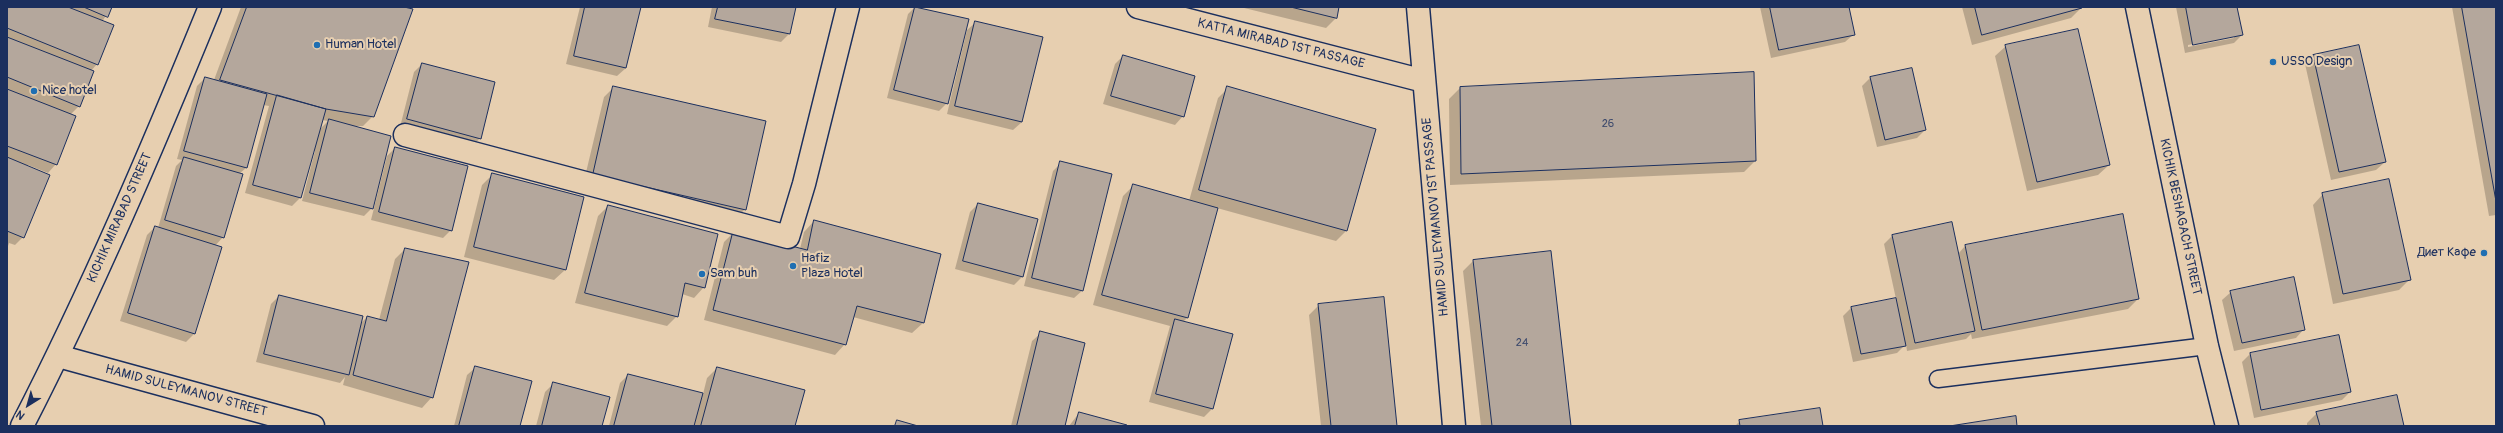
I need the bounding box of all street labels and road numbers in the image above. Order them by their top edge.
street label: KATTA MIRABAD 1ST PASSAGE [1196,16,1366,72]
street label: HAMID SULEYMANOV 1ST PASSAGE [1420,117,1452,317]
street label: KICHIK BESHAGACH STREET [2156,137,2204,297]
street label: KICHIK MIRABAD STREET [84,151,156,285]
street label: HAMID SULEYMANOV STREET [103,362,269,420]

